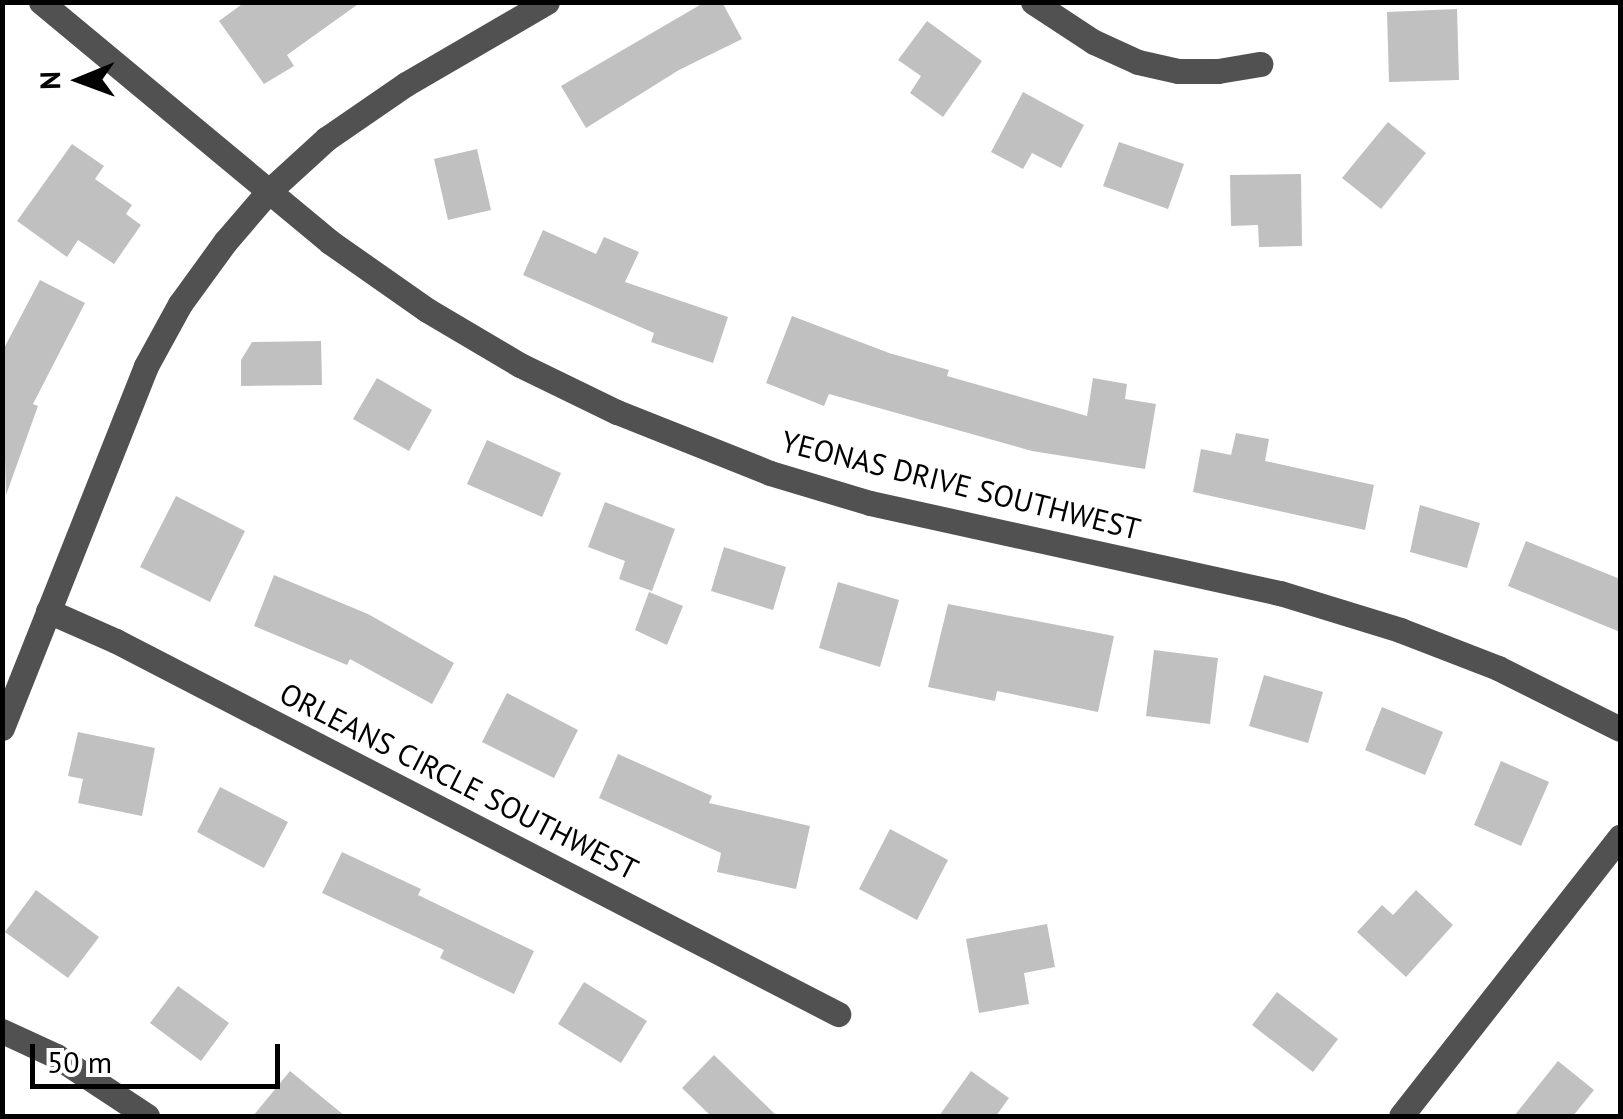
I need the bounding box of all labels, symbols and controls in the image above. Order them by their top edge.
north arrow [30,30,130,130]
text: N [31,71,68,90]
street label: YEONAS DRIVE SOUTHWEST [778,423,1144,547]
street label: ORLEANS CIRCLE SOUTHWEST [274,675,644,887]
scale bar [35,1024,285,1086]
text: 50 m [47,1042,112,1081]

